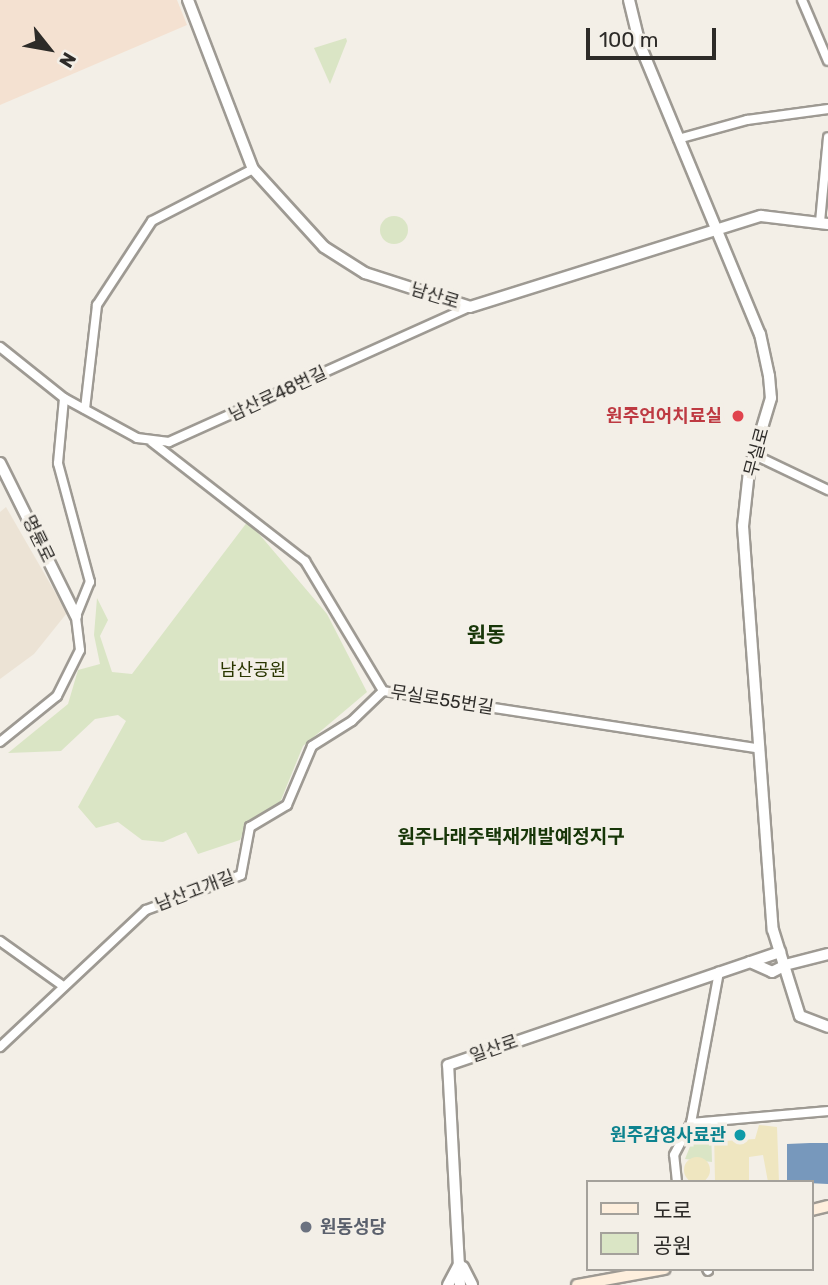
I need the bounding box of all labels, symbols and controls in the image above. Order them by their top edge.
north arrow [14,14,84,84]
scale bar [590,14,720,58]
text: 100 m [599,27,658,52]
text: N [54,48,81,72]
street label: 남산로 [408,278,462,314]
street label: 남산로48번길 [226,362,330,426]
place label: 원주언어치료실 [606,405,722,427]
marker: 원주언어치료실 [728,406,748,426]
street label: 무실로 [740,425,774,479]
street label: 명륜로 [17,512,59,566]
district label: 원동 [467,622,505,648]
park label: 남산공원 [220,659,286,681]
street label: 무실로55번길 [389,681,495,719]
district label: 원주나래주택재개발예정지구 [397,826,625,848]
street label: 남산고개길 [152,866,238,916]
street label: 일산로 [467,1031,521,1067]
place label: 원주감영사료관 [610,1124,726,1146]
marker: 원주감영사료관 [732,1127,748,1143]
legend [586,1180,814,1271]
text: 도로 [653,1198,692,1223]
place label: 원동성당 [320,1216,386,1238]
marker: 원동성당 [298,1219,314,1235]
text: 공원 [653,1233,692,1258]

